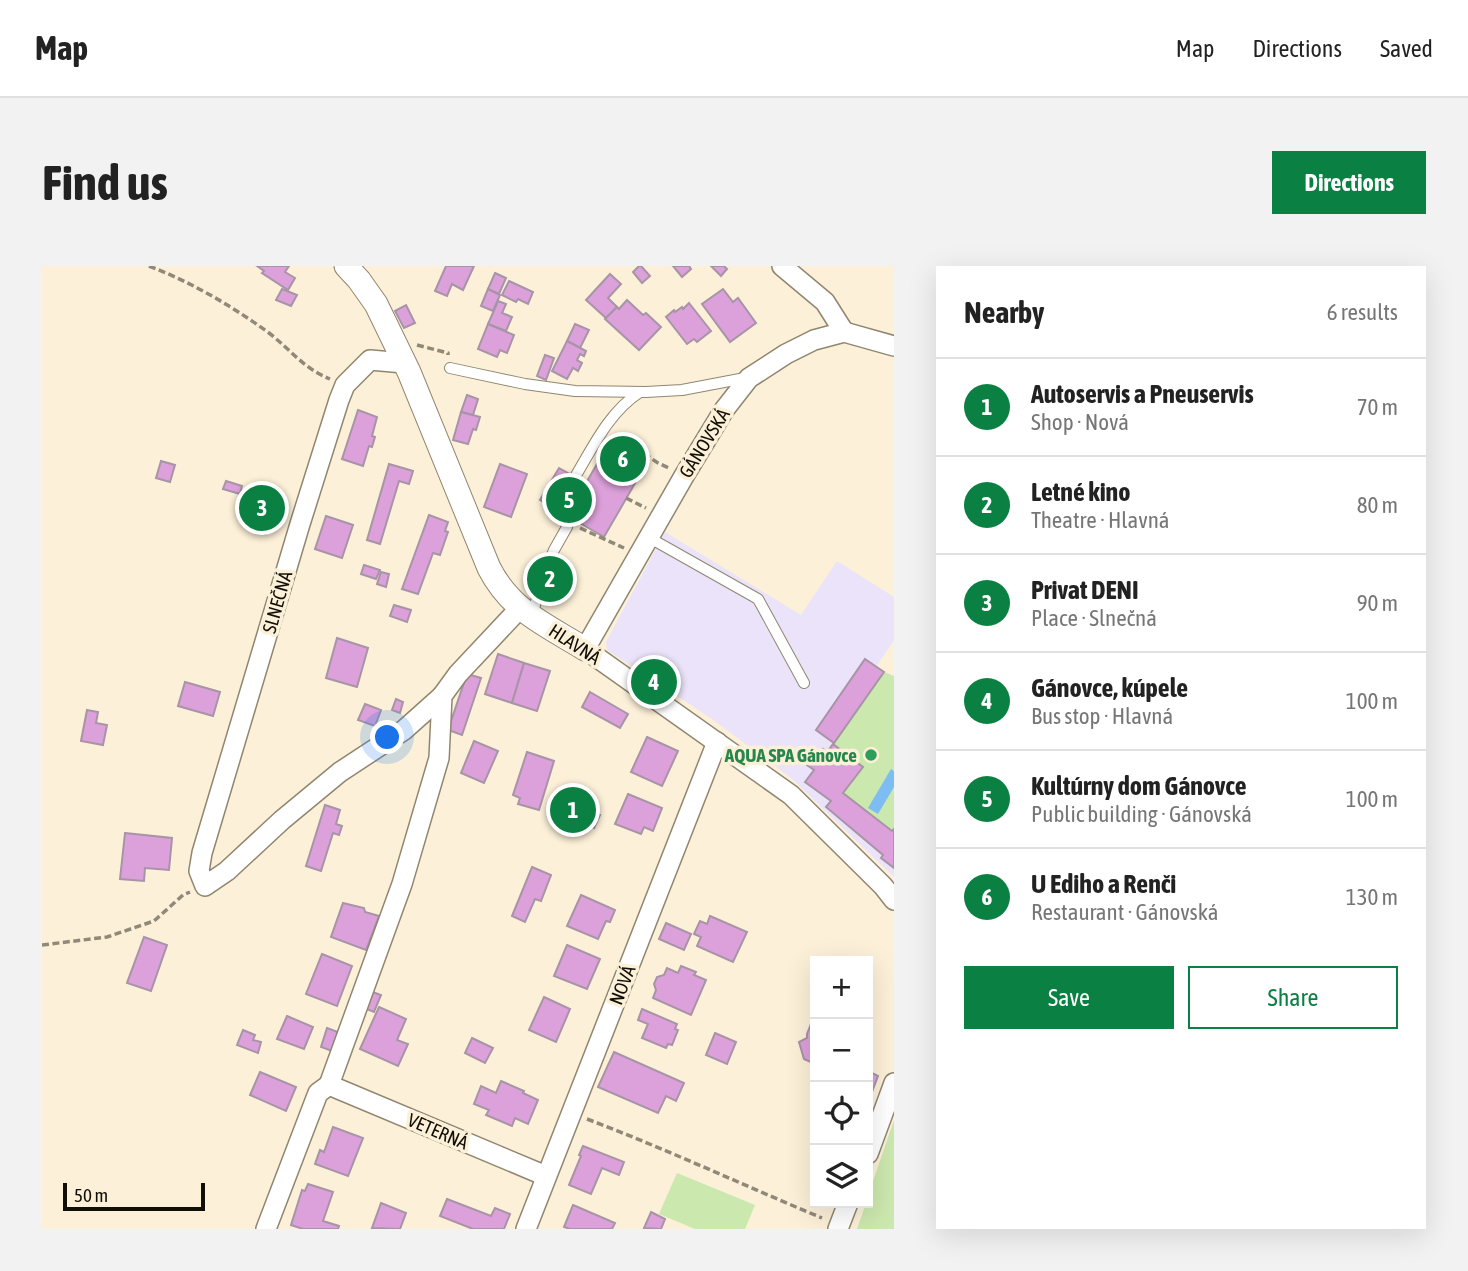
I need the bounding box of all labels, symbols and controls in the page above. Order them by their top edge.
text: Map [35,29,88,67]
text: Map [1176,35,1214,62]
text: Directions [1252,35,1342,62]
text: Saved [1380,35,1433,62]
button: Directions [1272,151,1426,214]
text: Find us [42,154,168,210]
text: Nearby [964,295,1044,329]
text: 6 results [1327,299,1398,325]
text: Autoservis a Pneuservis [1031,379,1254,409]
text: 1 [982,394,992,420]
text: 70 m [1357,394,1398,420]
street label: GÁNOVSKÁ [674,404,734,482]
text: Shop · Nová [1031,409,1129,435]
pin: 6 [600,433,646,485]
pin: 5 [546,474,592,526]
text: Letné kino [1031,477,1130,507]
pin: 3 [239,482,285,534]
text: 2 [982,492,992,518]
text: 80 m [1357,492,1398,518]
text: Theatre · Hlavná [1031,507,1169,533]
pin: 2 [527,553,573,605]
street label: SLNEČNÁ [258,568,297,636]
text: Privat DENI [1031,575,1139,605]
text: 3 [982,590,992,616]
text: 90 m [1357,590,1398,616]
text: Place · Slnečná [1031,605,1157,631]
street label: HLAVNÁ [545,619,606,669]
pin: 4 [631,656,677,708]
text: Gánovce, kúpele [1031,673,1188,703]
text: 4 [982,688,992,714]
text: 100 m [1346,688,1398,714]
text: Bus stop · Hlavná [1031,703,1173,729]
your location [370,720,404,754]
place label: AQUA SPA Gánovce [724,744,857,766]
marker: AQUA SPA Gánovce [863,747,879,763]
text: Kultúrny dom Gánovce [1031,771,1247,801]
pin: 1 [550,784,596,836]
text: 5 [982,786,992,812]
text: 100 m [1346,786,1398,812]
text: Public building · Gánovská [1031,801,1252,827]
text: U Ediho a Renči [1031,869,1176,899]
text: 6 [982,884,992,910]
text: 130 m [1346,884,1398,910]
text: Restaurant · Gánovská [1031,899,1219,925]
map controls [810,956,873,1208]
button: + [810,956,873,1019]
street label: NOVÁ [604,962,640,1008]
button: Save [964,966,1174,1029]
button: Share [1188,966,1398,1029]
button: − [810,1019,873,1082]
button: locate [810,1082,873,1145]
street label: VETERNÁ [404,1108,472,1154]
button: layers [810,1145,873,1208]
scale bar [63,1180,205,1212]
text: 50 m [74,1184,108,1206]

